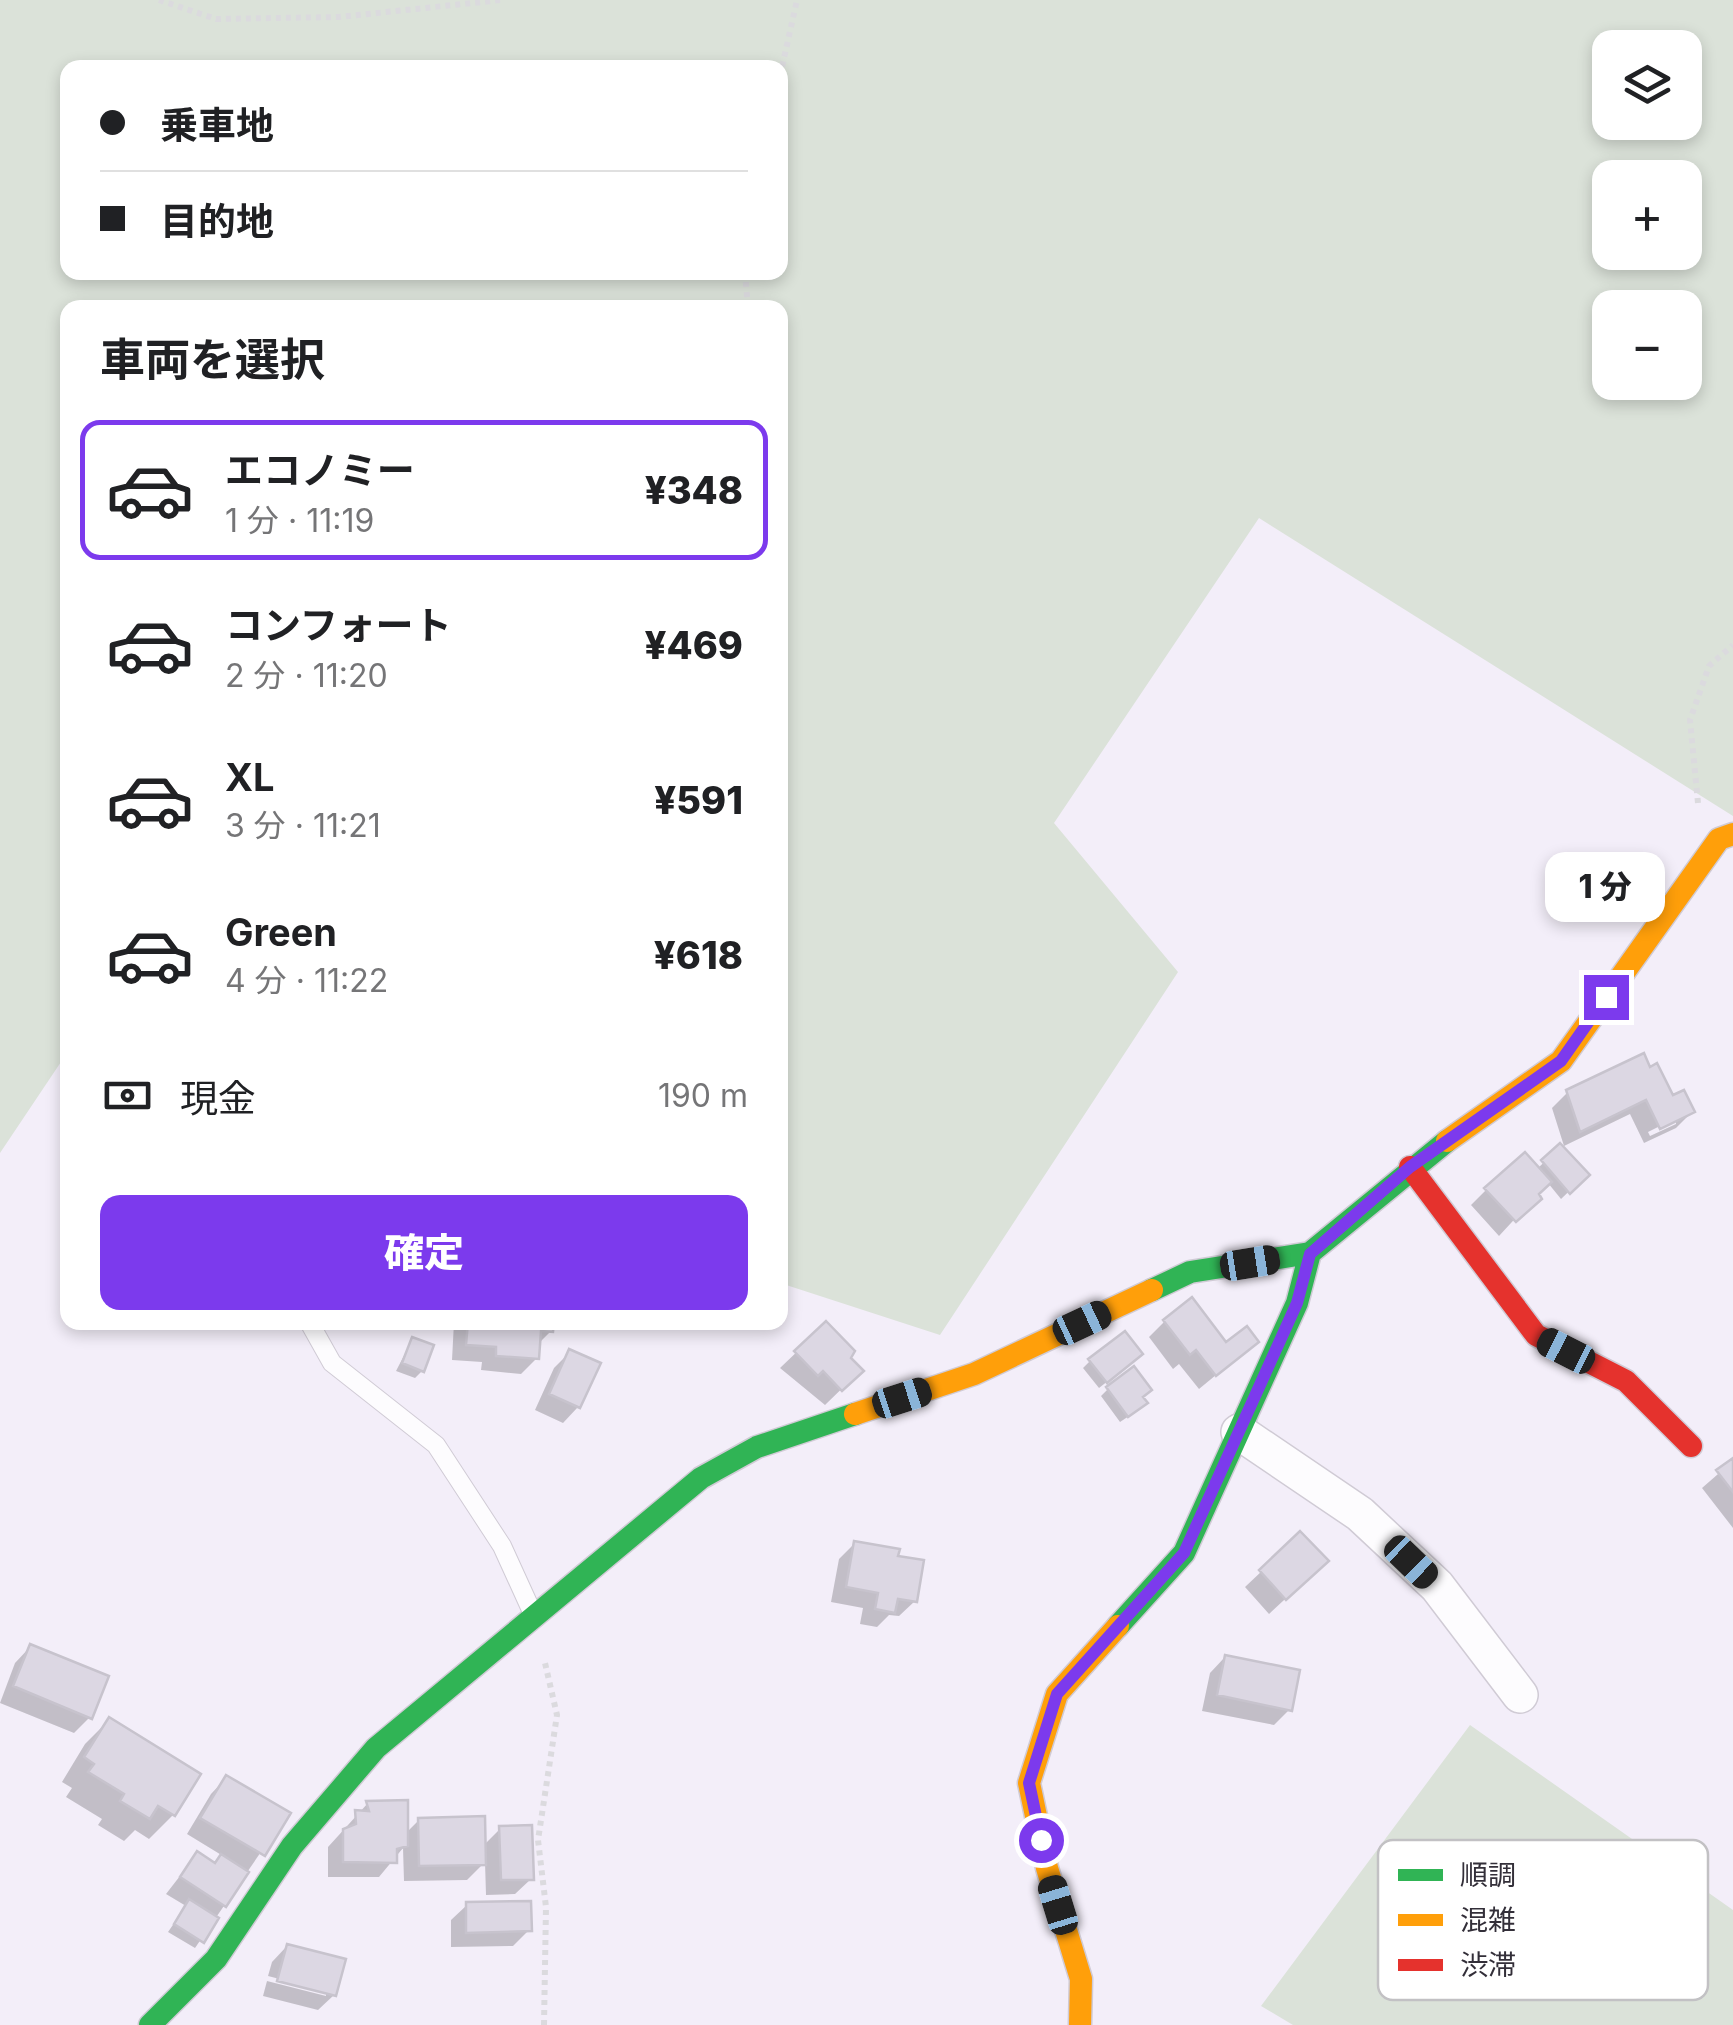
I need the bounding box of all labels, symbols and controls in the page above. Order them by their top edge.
map controls [1592,30,1702,400]
button: layers [1592,30,1702,140]
text: 乗車地 [160,102,274,148]
button: + [1592,160,1702,270]
text: 目的地 [160,198,274,244]
button: − [1592,290,1702,400]
text: 車両を選択 [100,332,325,387]
icon: car [105,445,195,535]
text: エコノミー [225,447,415,493]
text: ¥348 [645,467,743,513]
text: 1 分 · 11:19 [225,501,374,540]
icon: car [105,600,195,690]
text: コンフォート [225,602,452,648]
text: ¥469 [645,622,743,668]
text: 2 分 · 11:20 [225,656,388,695]
text: XL [225,754,275,800]
icon: car [105,755,195,845]
text: ¥591 [654,777,743,823]
text: 3 分 · 11:21 [225,806,381,845]
callout: 1 分 [1546,852,1666,922]
text: 1 分 [1578,867,1632,906]
text: Green [225,909,337,955]
icon: car [105,910,195,1000]
text: ¥618 [654,932,743,978]
text: 4 分 · 11:22 [225,961,388,1000]
route end [1584,975,1629,1020]
icon: cash [100,1068,155,1123]
text: 現金 [180,1075,256,1121]
text: 190 m [658,1076,748,1115]
button: 確定 [100,1195,748,1310]
car [1218,1243,1282,1283]
car [1048,1297,1116,1349]
car [1532,1324,1600,1378]
car [869,1374,935,1422]
car [1379,1530,1443,1594]
route start [1019,1818,1064,1863]
legend [1378,1840,1708,2000]
text: 順調 [1460,1858,1516,1892]
car [1035,1872,1081,1938]
text: 混雑 [1460,1903,1516,1937]
text: 渋滞 [1460,1948,1516,1982]

